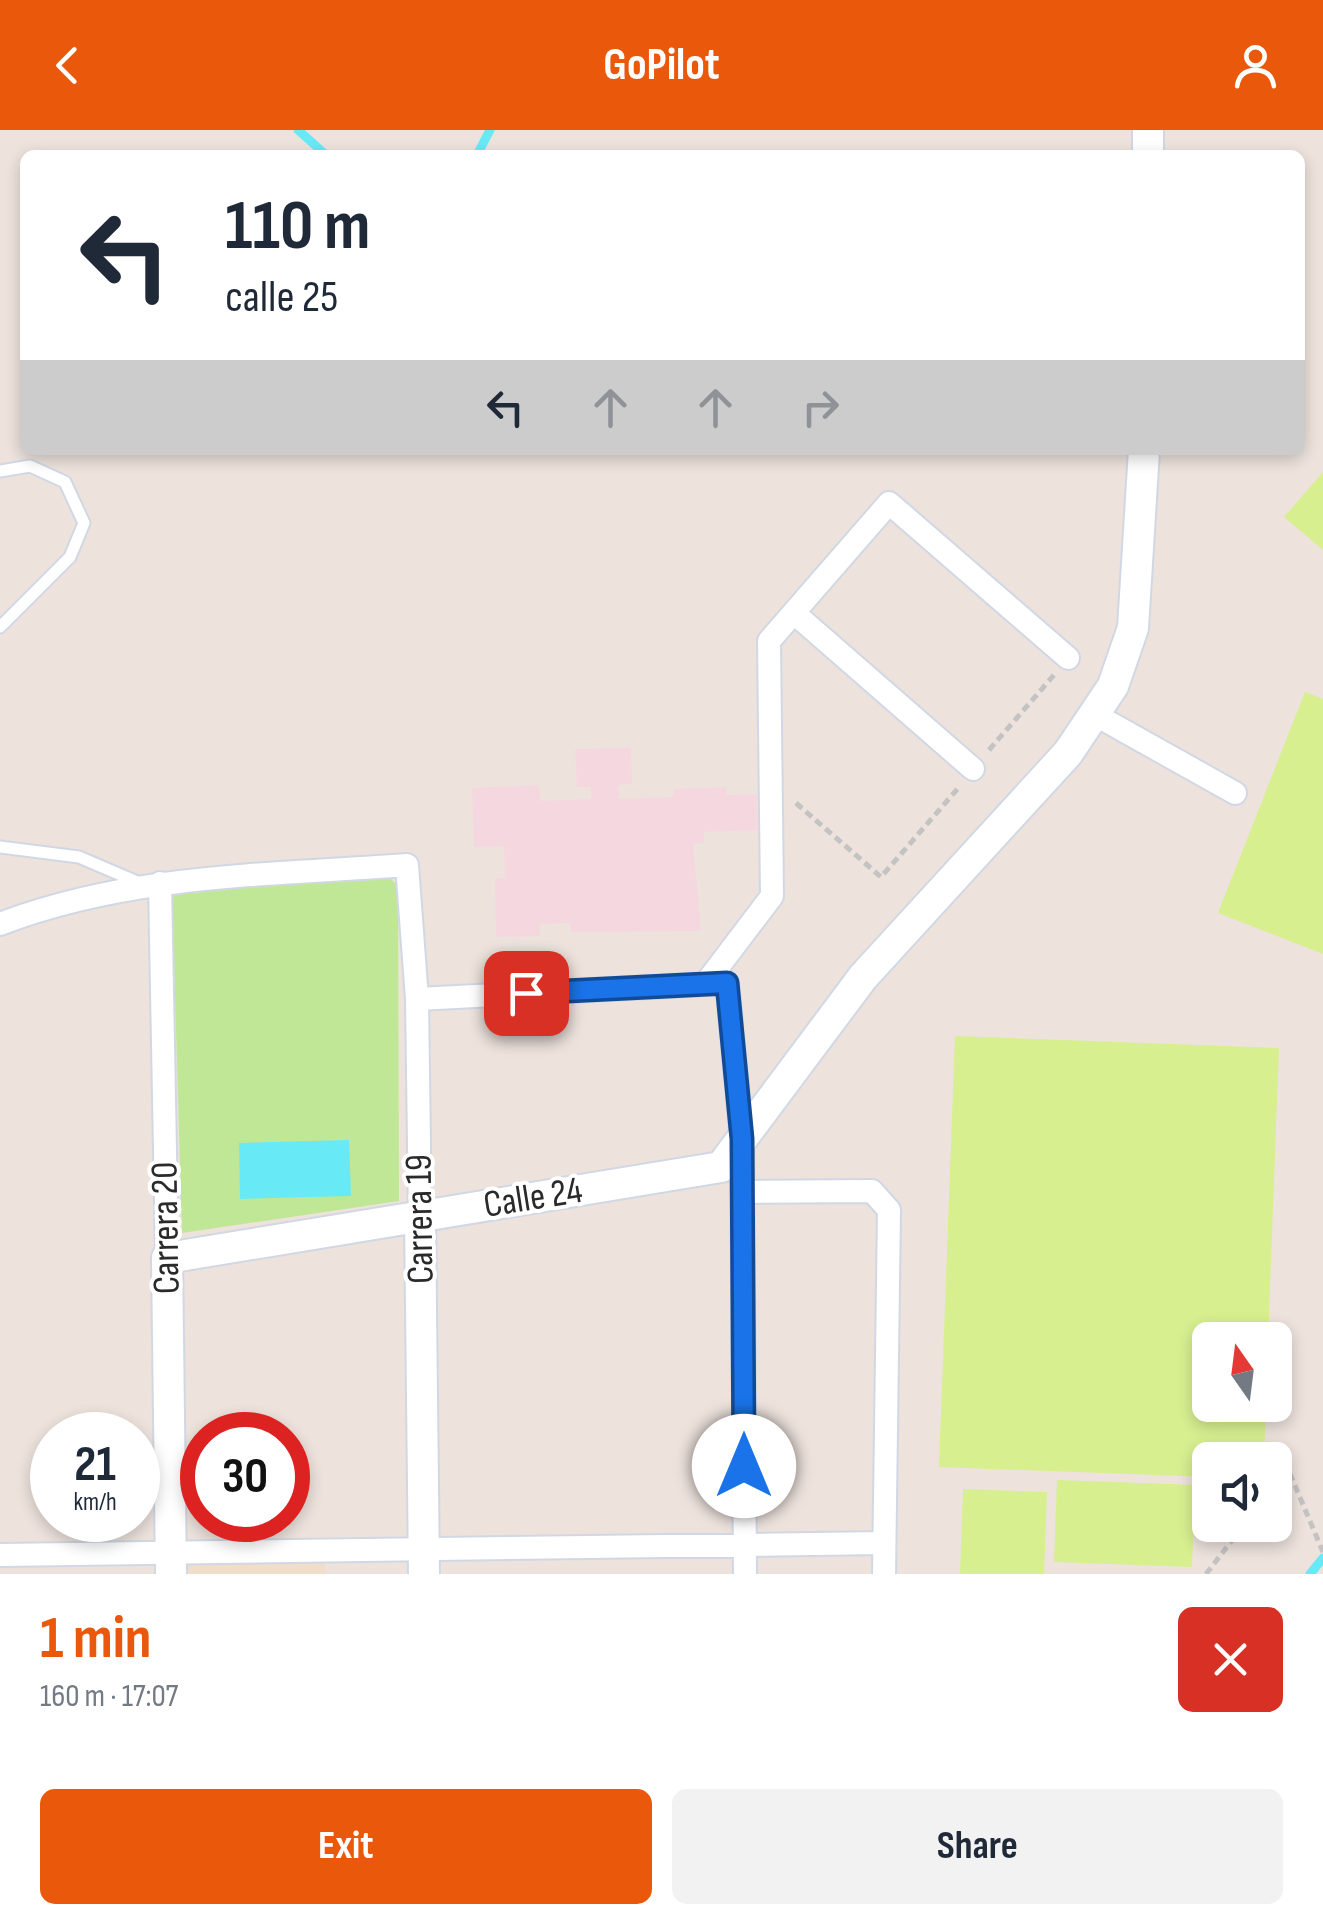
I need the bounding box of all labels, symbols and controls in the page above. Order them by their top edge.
icon: back [40,38,95,93]
text: GoPilot [603,38,720,93]
icon: person [1228,38,1283,93]
text: 110 m [225,185,371,269]
icon: left [60,190,190,320]
text: calle 25 [225,270,338,325]
icon: left [478,380,533,435]
icon: ahead [583,380,638,435]
icon: ahead [688,380,743,435]
icon: right [793,380,848,435]
pin [484,951,569,1036]
icon: arrive [499,966,554,1021]
street label: Carrera 19 [396,1154,444,1284]
street label: Carrera 20 [142,1161,190,1295]
street label: Calle 24 [480,1168,586,1228]
north arrow [1192,1322,1292,1422]
map controls [1192,1322,1292,1542]
speed limit sign: 30 [180,1412,310,1542]
position arrow [692,1414,796,1518]
text: 21 [74,1435,116,1495]
button: sound [1192,1442,1292,1542]
text: km/h [73,1487,117,1518]
text: 1 min [40,1603,152,1675]
button: close [1178,1607,1283,1712]
text: 160 m · 17:07 [40,1677,178,1716]
button: Exit [40,1789,652,1904]
button: Share [672,1789,1283,1904]

